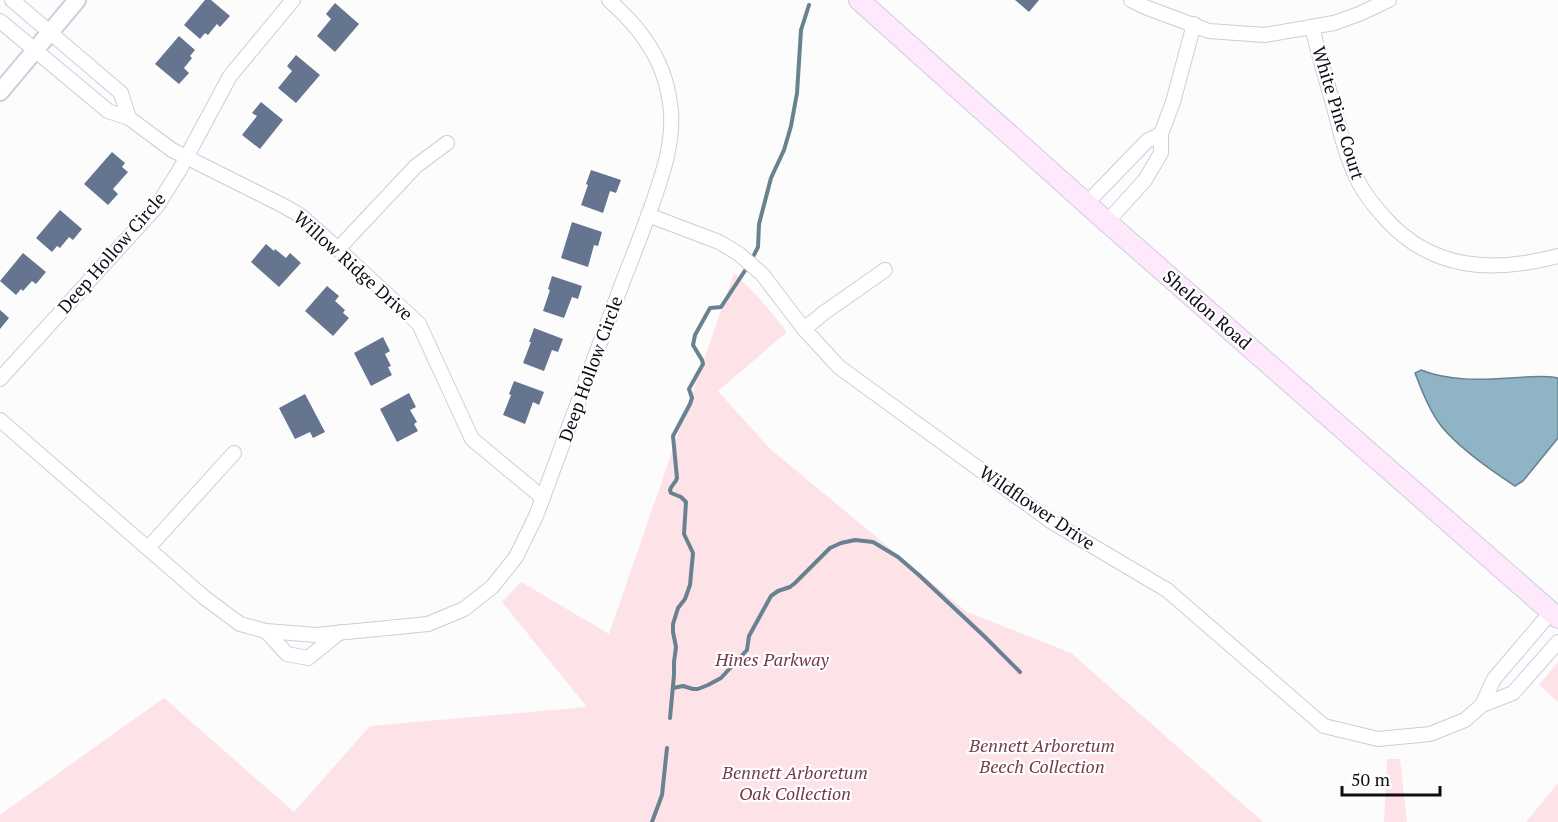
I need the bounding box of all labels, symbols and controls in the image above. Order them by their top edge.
street label: White Pine Court [1307,43,1371,183]
street label: Deep Hollow Circle [52,187,171,318]
street label: Willow Ridge Drive [289,205,419,325]
street label: Sheldon Road [1158,264,1257,354]
street label: Deep Hollow Circle [553,293,628,445]
street label: Wildflower Drive [975,460,1100,555]
park label: Hines Parkway [714,647,830,671]
park label: Bennett Arboretum Beech Collection [968,733,1115,778]
scale bar [1342,759,1440,797]
park label: Bennett Arboretum Oak Collection [721,760,868,805]
text: 50 m [1351,767,1391,791]

